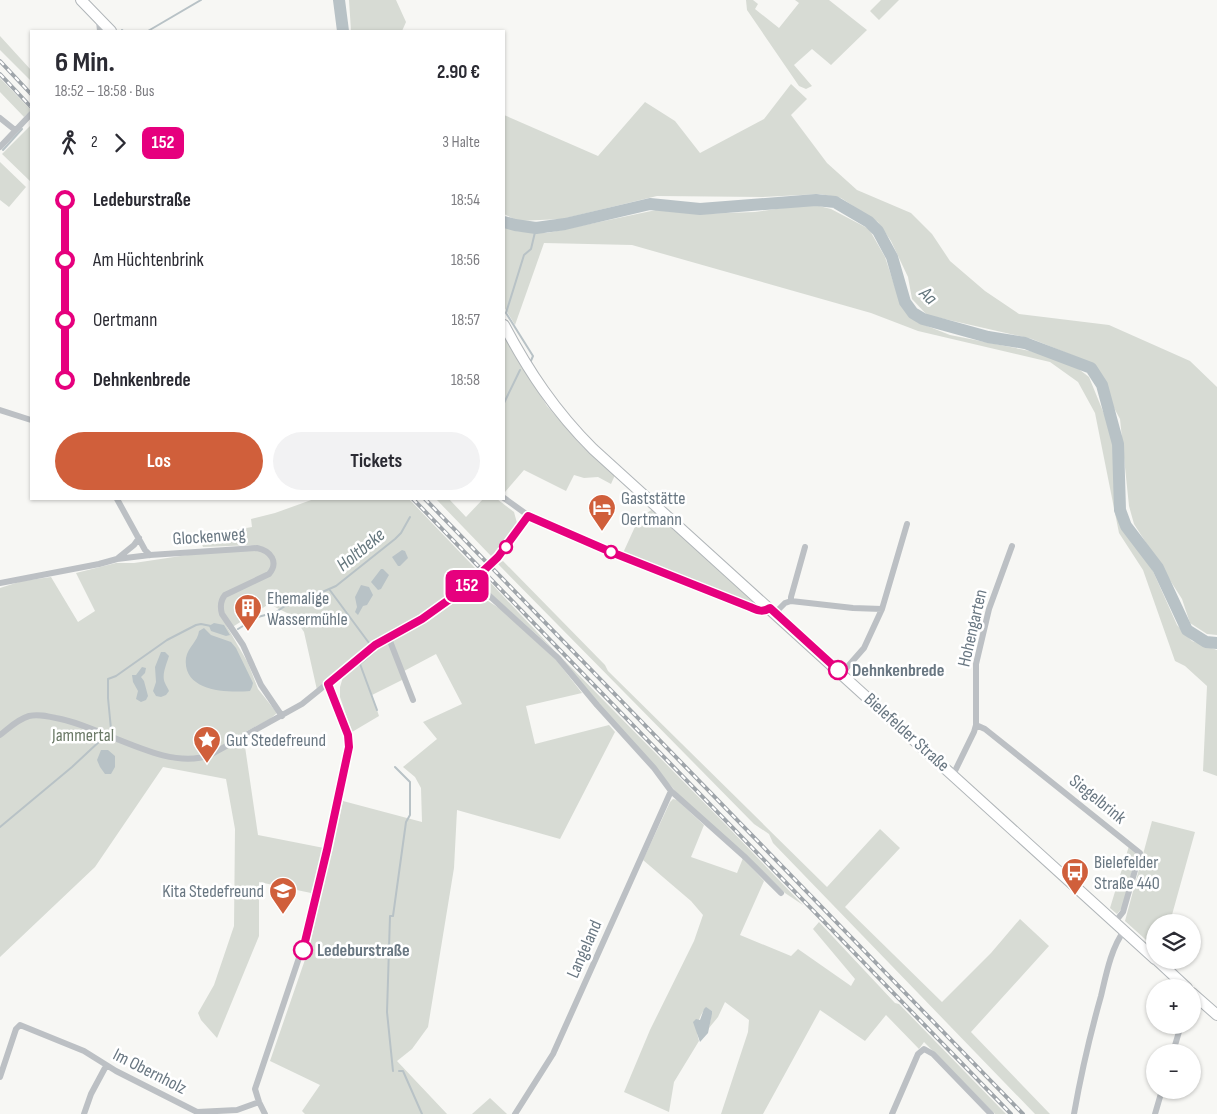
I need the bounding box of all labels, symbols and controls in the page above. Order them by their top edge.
text: 6 Min. [55,46,115,79]
text: 2.90 € [437,61,480,84]
text: 18:52 – 18:58 · Bus [55,82,155,101]
icon: walk [55,129,83,157]
icon: forward [106,129,134,157]
text: 152 [152,132,174,153]
text: 2 [91,133,98,152]
text: 3 Halte [442,133,480,152]
text: Ledeburstraße [93,189,191,212]
text: 18:54 [451,191,480,210]
text: Am Hüchtenbrink [93,249,204,272]
text: 18:56 [451,251,480,270]
water label: Aa [914,282,942,310]
text: Oertmann [93,309,157,332]
text: 18:57 [452,311,480,330]
text: Dehnkenbrede [93,369,191,392]
text: 18:58 [451,371,480,390]
button: Los [55,432,263,490]
button: Tickets [273,432,480,490]
place label: Gaststätte Oertmann [621,488,686,530]
hotel icon: Gaststätte Oertmann [587,493,617,532]
street label: Glockenweg [172,523,246,550]
water label: Holtbeke [332,523,390,577]
unlabelled marker [499,540,513,554]
unlabelled marker [604,545,618,559]
line badge: 152 [438,570,496,602]
text: 152 [456,575,478,596]
street label: Hohengarten [953,587,992,669]
place label: Ehemalige Wassermühle [267,588,348,630]
building icon: Ehemalige Wassermühle [233,593,263,632]
marker: Dehnkenbrede [828,660,848,680]
place label: Dehnkenbrede [852,660,944,681]
street label: Bielefelder Straße [860,689,954,776]
park label: Jammertal [51,725,114,746]
place icon: Gut Stedefreund [192,725,222,764]
place label: Gut Stedefreund [226,730,326,751]
street label: Siegelbrink [1065,770,1130,829]
place label: Bielefelder Straße 440 [1094,852,1160,894]
bus stop icon: Bielefelder Straße 440 [1060,857,1090,896]
school or university icon: Kita Stedefreund [268,876,298,915]
place label: Kita Stedefreund [162,881,264,902]
map controls [1146,914,1201,1099]
button: layers [1146,914,1201,969]
street label: Langeland [562,917,606,981]
marker: Ledeburstraße [293,940,313,960]
place label: Ledeburstraße [317,940,410,961]
button: + [1146,979,1201,1034]
street label: Im Obernholz [110,1044,190,1099]
button: − [1146,1044,1201,1099]

